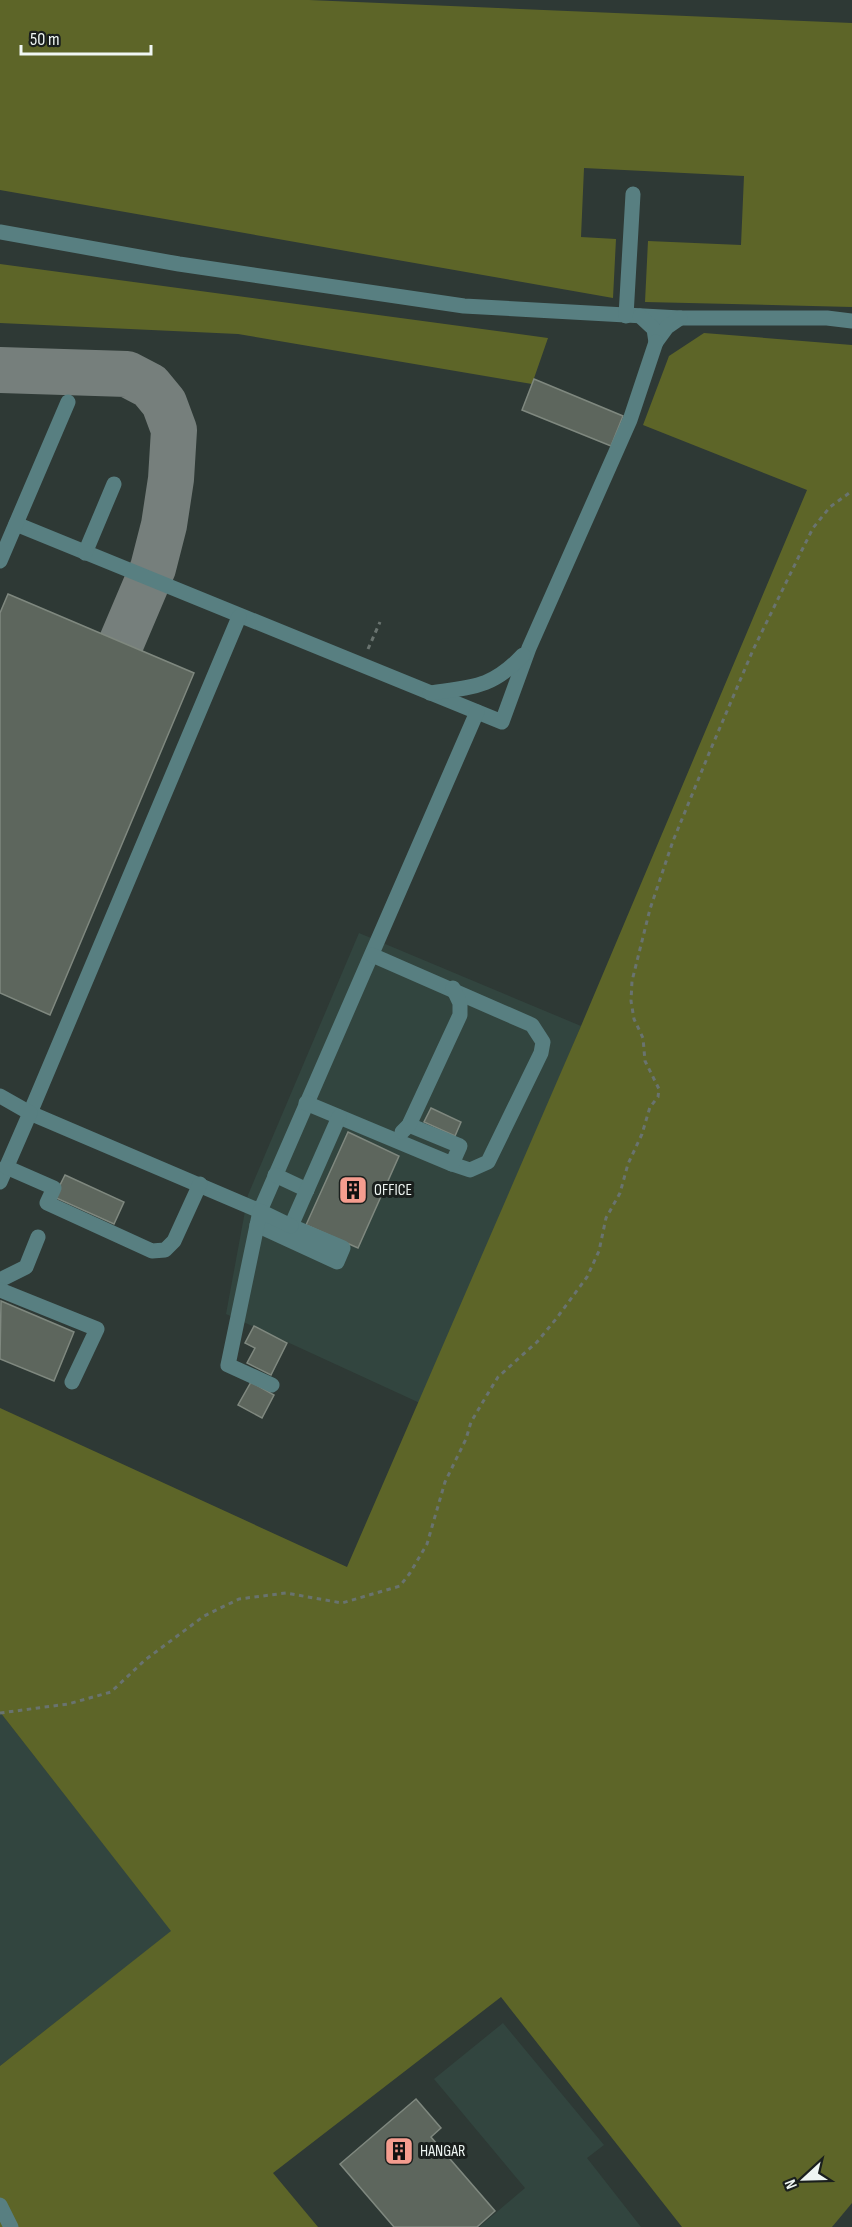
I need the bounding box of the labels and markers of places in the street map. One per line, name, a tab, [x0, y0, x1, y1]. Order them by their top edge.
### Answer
building icon: OFFICE	[337, 1174, 369, 1206]
place label: OFFICE	[374, 1181, 412, 1200]
building icon: HANGAR	[383, 2135, 415, 2167]
place label: HANGAR	[420, 2142, 465, 2161]

